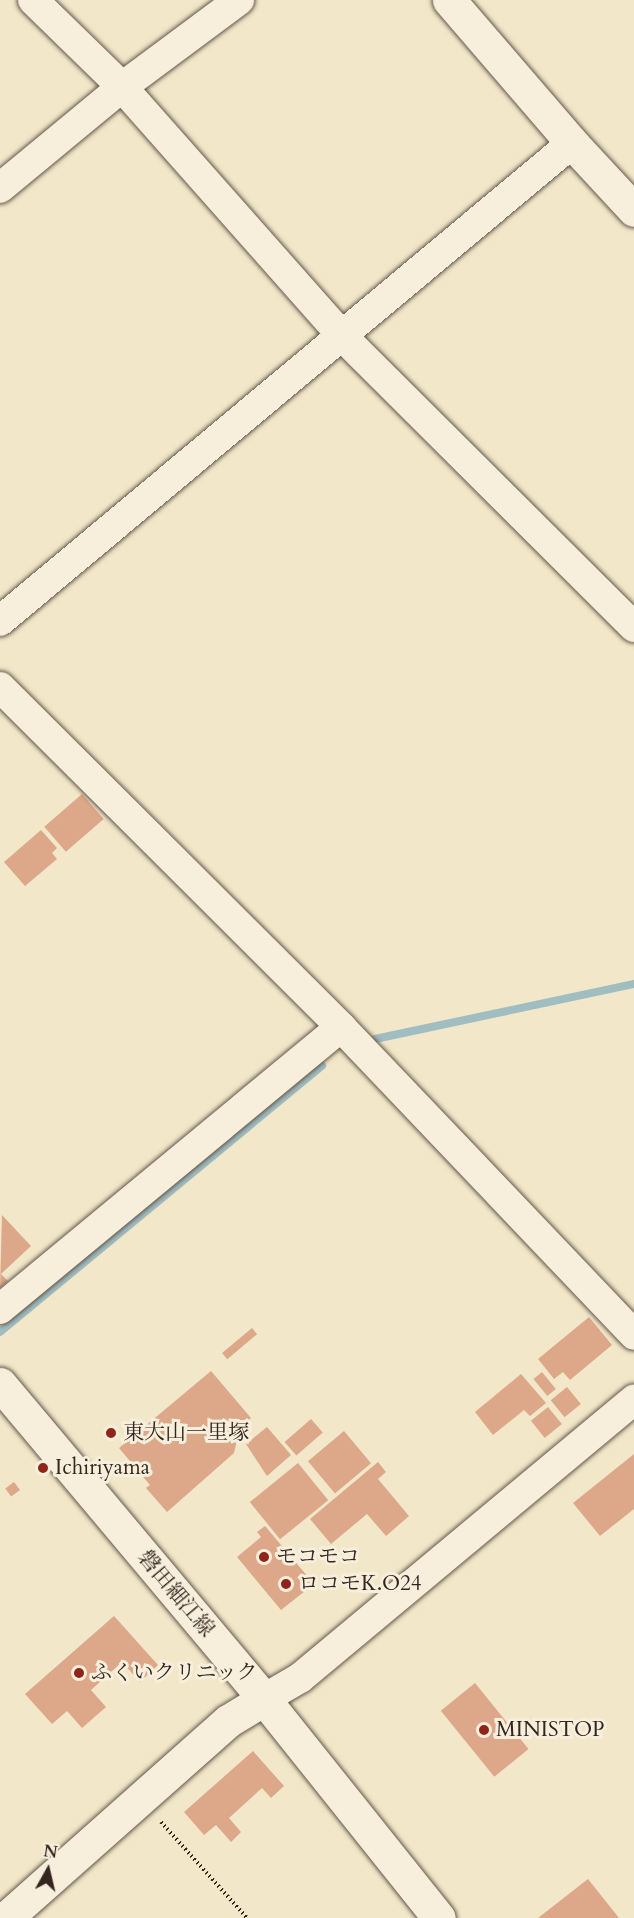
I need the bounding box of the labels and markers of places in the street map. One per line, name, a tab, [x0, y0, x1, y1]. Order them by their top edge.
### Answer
place label: 東大山一里塚	[123, 1420, 249, 1446]
marker: 東大山一里塚	[104, 1426, 118, 1440]
place label: Ichiriyama	[55, 1455, 150, 1481]
marker: Ichiriyama	[36, 1461, 50, 1475]
place label: モコモコ	[276, 1544, 360, 1570]
marker: モコモコ	[257, 1550, 271, 1564]
place label: ロコモK.O24	[298, 1571, 422, 1597]
marker: ロコモK.O24	[279, 1577, 293, 1591]
place label: ふくいクリニック	[91, 1660, 259, 1686]
marker: ふくいクリニック	[72, 1666, 86, 1680]
place label: MINISTOP	[496, 1717, 605, 1743]
marker: MINISTOP	[477, 1723, 491, 1737]

